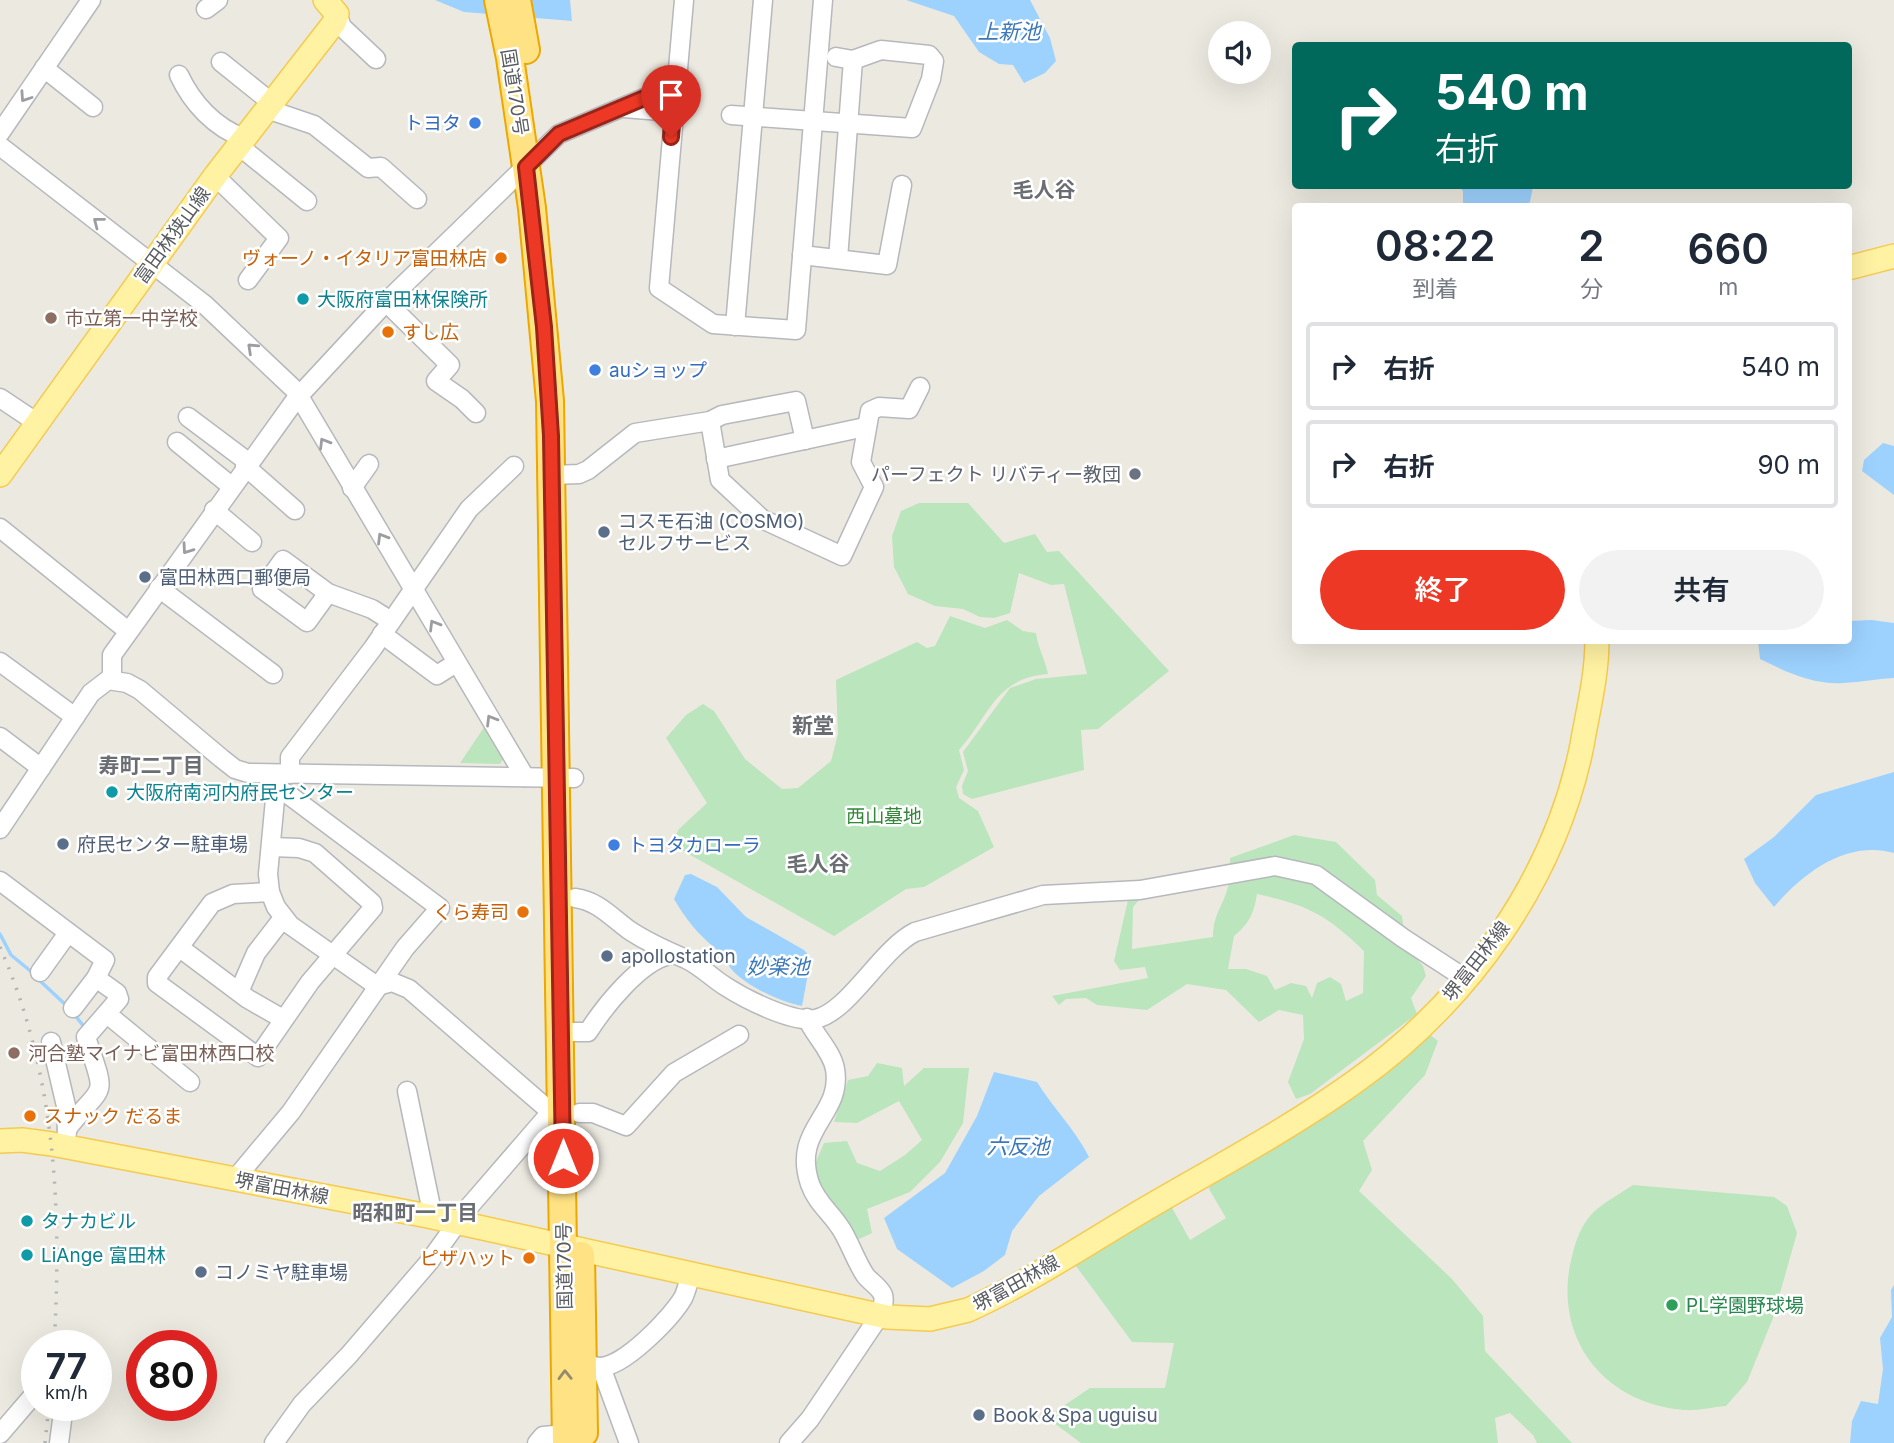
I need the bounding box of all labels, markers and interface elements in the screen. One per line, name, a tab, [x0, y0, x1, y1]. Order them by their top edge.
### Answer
water label: 上新池	[978, 19, 1042, 44]
map controls	[1208, 21, 1271, 84]
button: sound	[1208, 21, 1271, 84]
street label: 国道170号	[496, 47, 533, 137]
text: 540 m	[1435, 63, 1589, 122]
pin	[641, 65, 701, 137]
icon: right	[1320, 70, 1411, 161]
icon: arrive	[652, 76, 690, 114]
one-way arrow	[20, 89, 33, 102]
place label: トヨタ	[404, 112, 461, 135]
marker: トヨタ	[467, 115, 483, 131]
text: 右折	[1435, 129, 1499, 168]
district label: 毛人谷	[1013, 177, 1076, 202]
street label: 富田林狭山線	[130, 182, 215, 288]
one-way arrow	[93, 217, 106, 230]
text: 08:22	[1375, 220, 1495, 271]
text: 2	[1578, 220, 1605, 271]
text: 660	[1688, 223, 1769, 274]
place label: ヴォーノ・イタリア富田林店	[242, 247, 487, 270]
marker: ヴォーノ・イタリア富田林店	[493, 250, 509, 266]
text: m	[1718, 273, 1738, 301]
text: 到着	[1412, 275, 1458, 303]
text: 分	[1580, 275, 1603, 303]
place label: 大阪府富田林保険所	[317, 288, 488, 311]
marker: 大阪府富田林保険所	[295, 291, 311, 307]
place label: 市立第一中学校	[65, 307, 198, 330]
marker: 市立第一中学校	[43, 310, 59, 326]
place label: すし広	[402, 321, 459, 344]
marker: すし広	[380, 324, 396, 340]
one-way arrow	[247, 343, 260, 356]
icon: right	[1324, 347, 1362, 385]
text: 540 m	[1741, 351, 1820, 382]
text: 右折	[1383, 353, 1435, 384]
place label: auショップ	[609, 359, 707, 382]
marker: auショップ	[587, 362, 603, 378]
one-way arrow	[320, 438, 333, 451]
icon: right	[1324, 445, 1362, 483]
text: 90 m	[1757, 449, 1820, 480]
text: 右折	[1383, 451, 1435, 482]
place label: パーフェクト リバティー教団	[871, 463, 1121, 486]
marker: パーフェクト リバティー教団	[1127, 466, 1143, 482]
place label: コスモ石油 (COSMO) セルフサービス	[618, 510, 805, 555]
marker: コスモ石油 (COSMO) セルフサービス	[596, 524, 612, 540]
one-way arrow	[377, 533, 390, 546]
one-way arrow	[183, 541, 195, 554]
button: 終了	[1320, 550, 1565, 630]
button: 共有	[1579, 550, 1824, 630]
place label: 富田林西口郵便局	[159, 566, 311, 589]
marker: 富田林西口郵便局	[137, 569, 153, 585]
one-way arrow	[429, 620, 442, 633]
district label: 新堂	[792, 713, 834, 738]
one-way arrow	[486, 714, 499, 727]
district label: 寿町二丁目	[99, 753, 204, 778]
place label: 大阪府南河内府民センター	[126, 781, 354, 804]
marker: 大阪府南河内府民センター	[104, 784, 120, 800]
park label: 西山墓地	[846, 805, 922, 828]
place label: 府民センター駐車場	[77, 833, 248, 856]
place label: トヨタカローラ	[628, 834, 761, 857]
marker: 府民センター駐車場	[55, 836, 71, 852]
marker: トヨタカローラ	[606, 837, 622, 853]
district label: 毛人谷	[787, 851, 850, 876]
place label: くら寿司	[433, 901, 509, 924]
marker: くら寿司	[515, 904, 531, 920]
street label: 堺富田林線	[1438, 917, 1515, 1006]
place label: apollostation	[621, 945, 736, 968]
marker: apollostation	[599, 948, 615, 964]
water label: 妙楽池	[747, 954, 811, 979]
place label: 河合塾マイナビ富田林西口校	[28, 1042, 275, 1065]
marker: 河合塾マイナビ富田林西口校	[6, 1045, 22, 1061]
place label: スナック だるま	[44, 1105, 182, 1128]
marker: スナック だるま	[22, 1108, 38, 1124]
position arrow	[526, 1121, 600, 1195]
water label: 六反池	[987, 1134, 1051, 1159]
street label: 堺富田林線	[233, 1168, 331, 1209]
district label: 昭和町一丁目	[352, 1200, 478, 1225]
place label: タナカビル	[41, 1210, 136, 1233]
marker: タナカビル	[19, 1213, 35, 1229]
street label: 国道170号	[552, 1222, 577, 1310]
place label: LiAnge 富田林	[41, 1244, 166, 1267]
marker: LiAnge 富田林	[19, 1247, 35, 1263]
place label: ピザハット	[420, 1247, 515, 1270]
marker: ピザハット	[521, 1250, 537, 1266]
street label: 堺富田林線	[969, 1250, 1063, 1317]
place label: コノミヤ駐車場	[215, 1261, 348, 1284]
marker: コノミヤ駐車場	[193, 1264, 209, 1280]
place label: PL学園野球場	[1686, 1294, 1804, 1317]
marker: PL学園野球場	[1664, 1297, 1680, 1313]
speed limit sign: 80	[126, 1330, 217, 1421]
text: 77	[46, 1345, 87, 1387]
one-way arrow	[557, 1369, 573, 1380]
text: km/h	[45, 1382, 88, 1403]
place label: Book＆Spa uguisu	[993, 1404, 1158, 1427]
marker: Book＆Spa uguisu	[971, 1407, 987, 1423]

